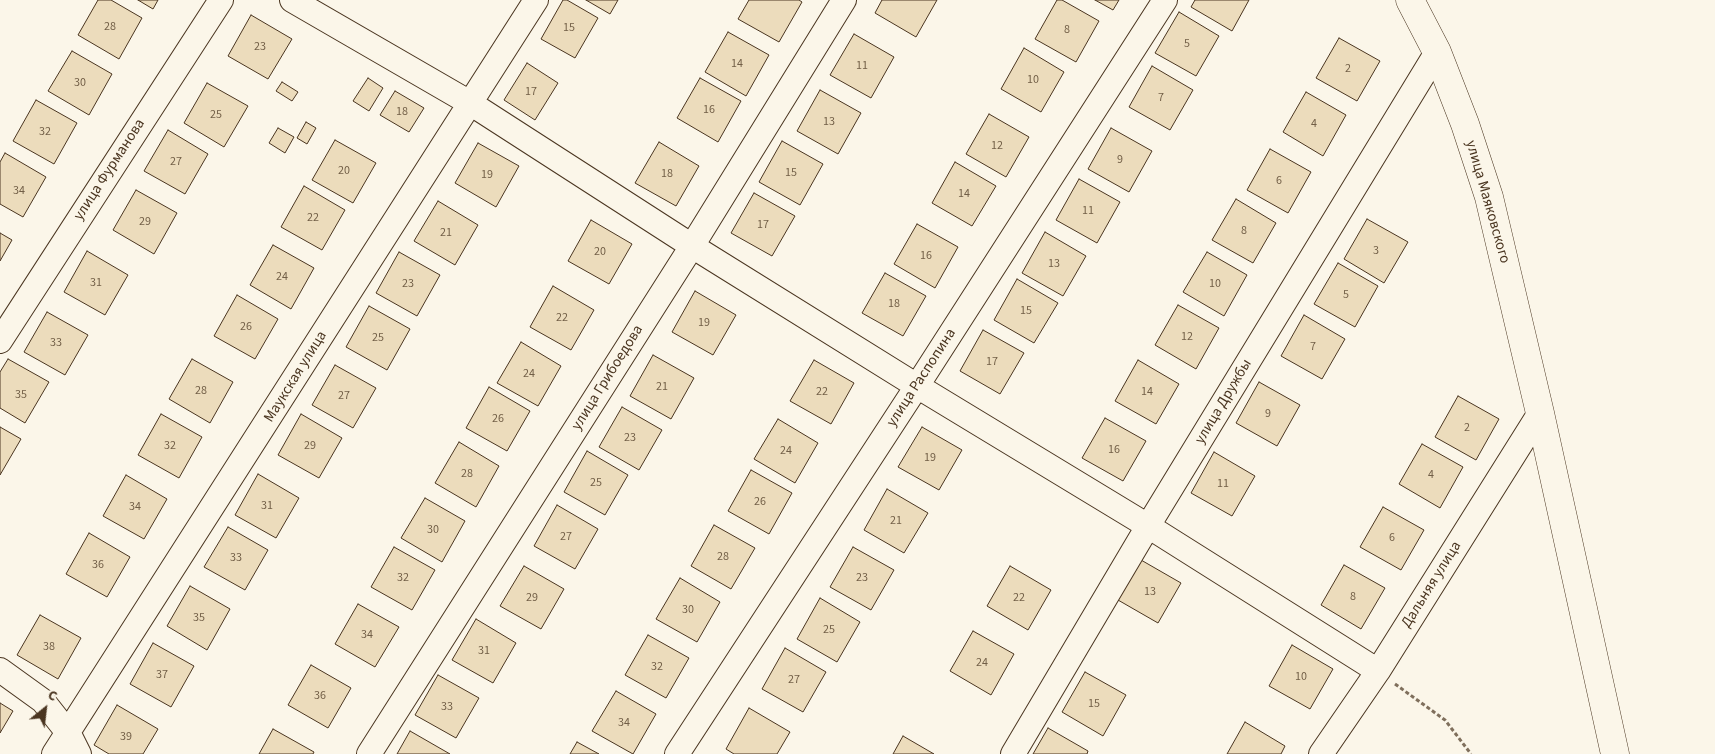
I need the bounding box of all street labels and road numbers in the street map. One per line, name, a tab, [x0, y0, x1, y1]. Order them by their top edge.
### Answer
street label: улица Фурманова	[70, 116, 150, 224]
street label: улица Маяковского	[1461, 138, 1513, 266]
street label: улица Грибоедова	[568, 322, 648, 434]
street label: улица Распопина	[883, 325, 961, 431]
street label: Маукская улица	[261, 328, 331, 426]
street label: улица Дружбы	[1192, 356, 1256, 448]
street label: Дальняя улица	[1398, 538, 1466, 632]

